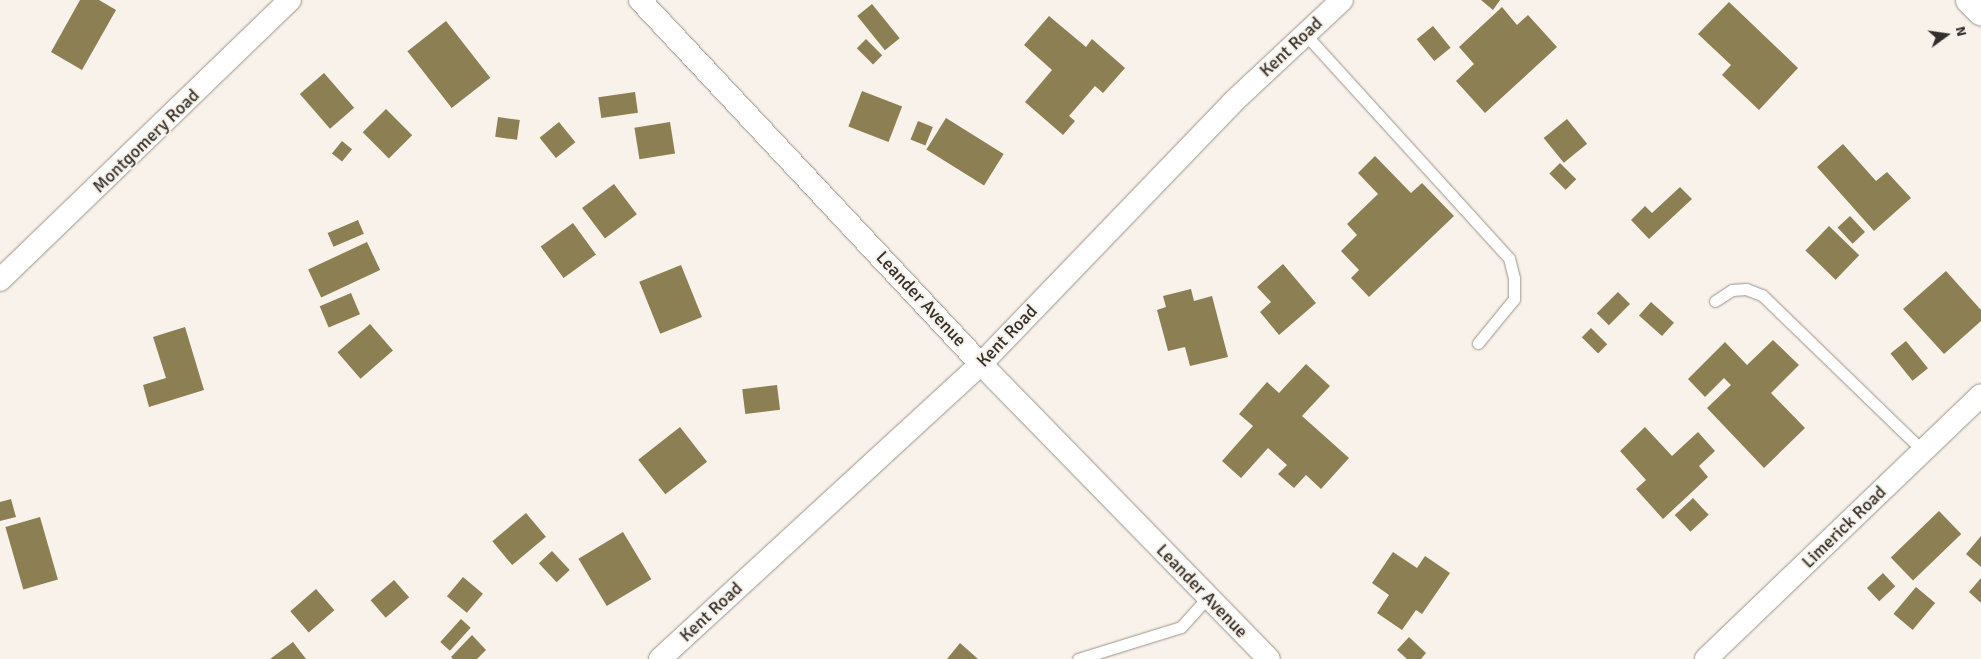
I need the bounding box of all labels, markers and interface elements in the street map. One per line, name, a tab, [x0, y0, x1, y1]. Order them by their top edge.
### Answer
north arrow	[1921, 10, 1971, 60]
street label: Kent Road	[1255, 12, 1327, 82]
text: N	[1952, 24, 1970, 38]
street label: Montgomery Road	[88, 85, 204, 197]
street label: Leander Avenue	[871, 247, 971, 351]
street label: Kent Road	[972, 300, 1042, 372]
street label: Limerick Road	[1797, 481, 1891, 573]
street label: Leander Avenue	[1152, 540, 1252, 642]
street label: Kent Road	[675, 577, 747, 647]

